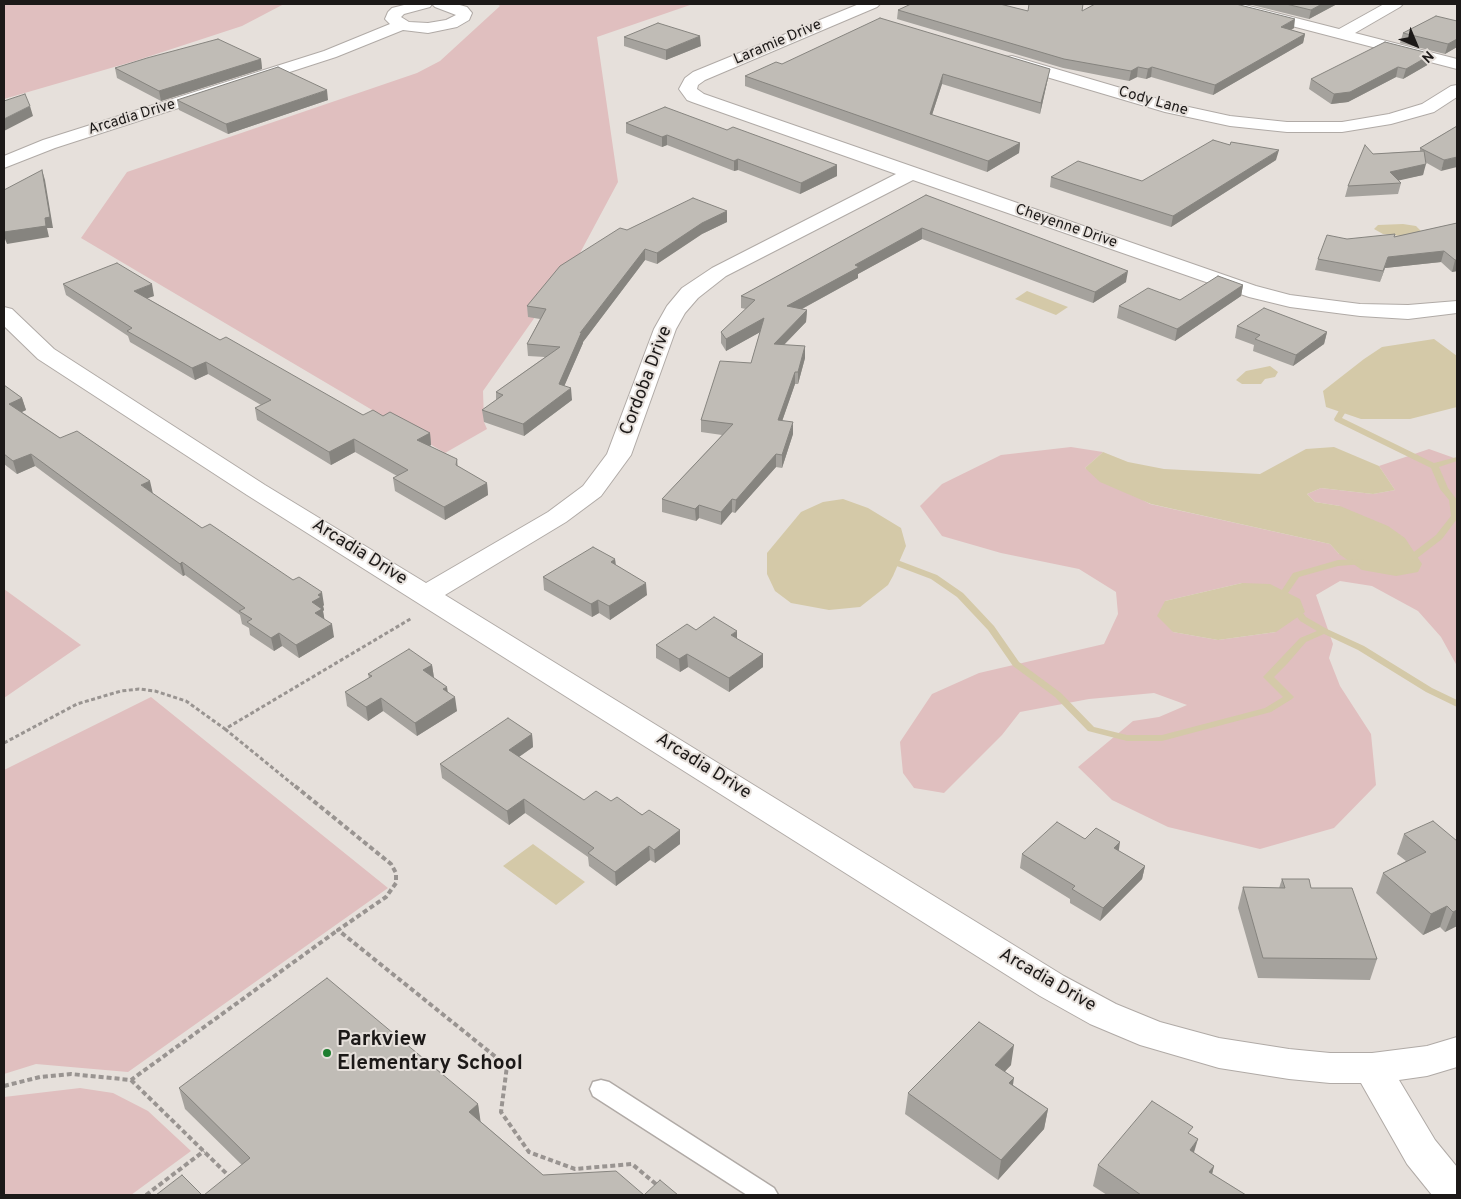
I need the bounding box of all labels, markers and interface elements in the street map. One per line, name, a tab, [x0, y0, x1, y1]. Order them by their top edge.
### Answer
street label: Laramie Drive	[731, 16, 825, 70]
north arrow	[1391, 20, 1441, 70]
text: N	[1417, 46, 1437, 66]
street label: Cody Lane	[1116, 83, 1190, 121]
street label: Arcadia Drive	[86, 96, 178, 140]
street label: Cheyenne Drive	[1013, 201, 1119, 253]
street label: Cordoba Drive	[616, 323, 678, 439]
street label: Arcadia Drive	[307, 515, 411, 591]
street label: Arcadia Drive	[651, 729, 755, 805]
street label: Arcadia Drive	[995, 945, 1099, 1017]
place label: Parkview Elementary School	[337, 1028, 523, 1078]
marker: Parkview Elementary School	[321, 1047, 333, 1059]

